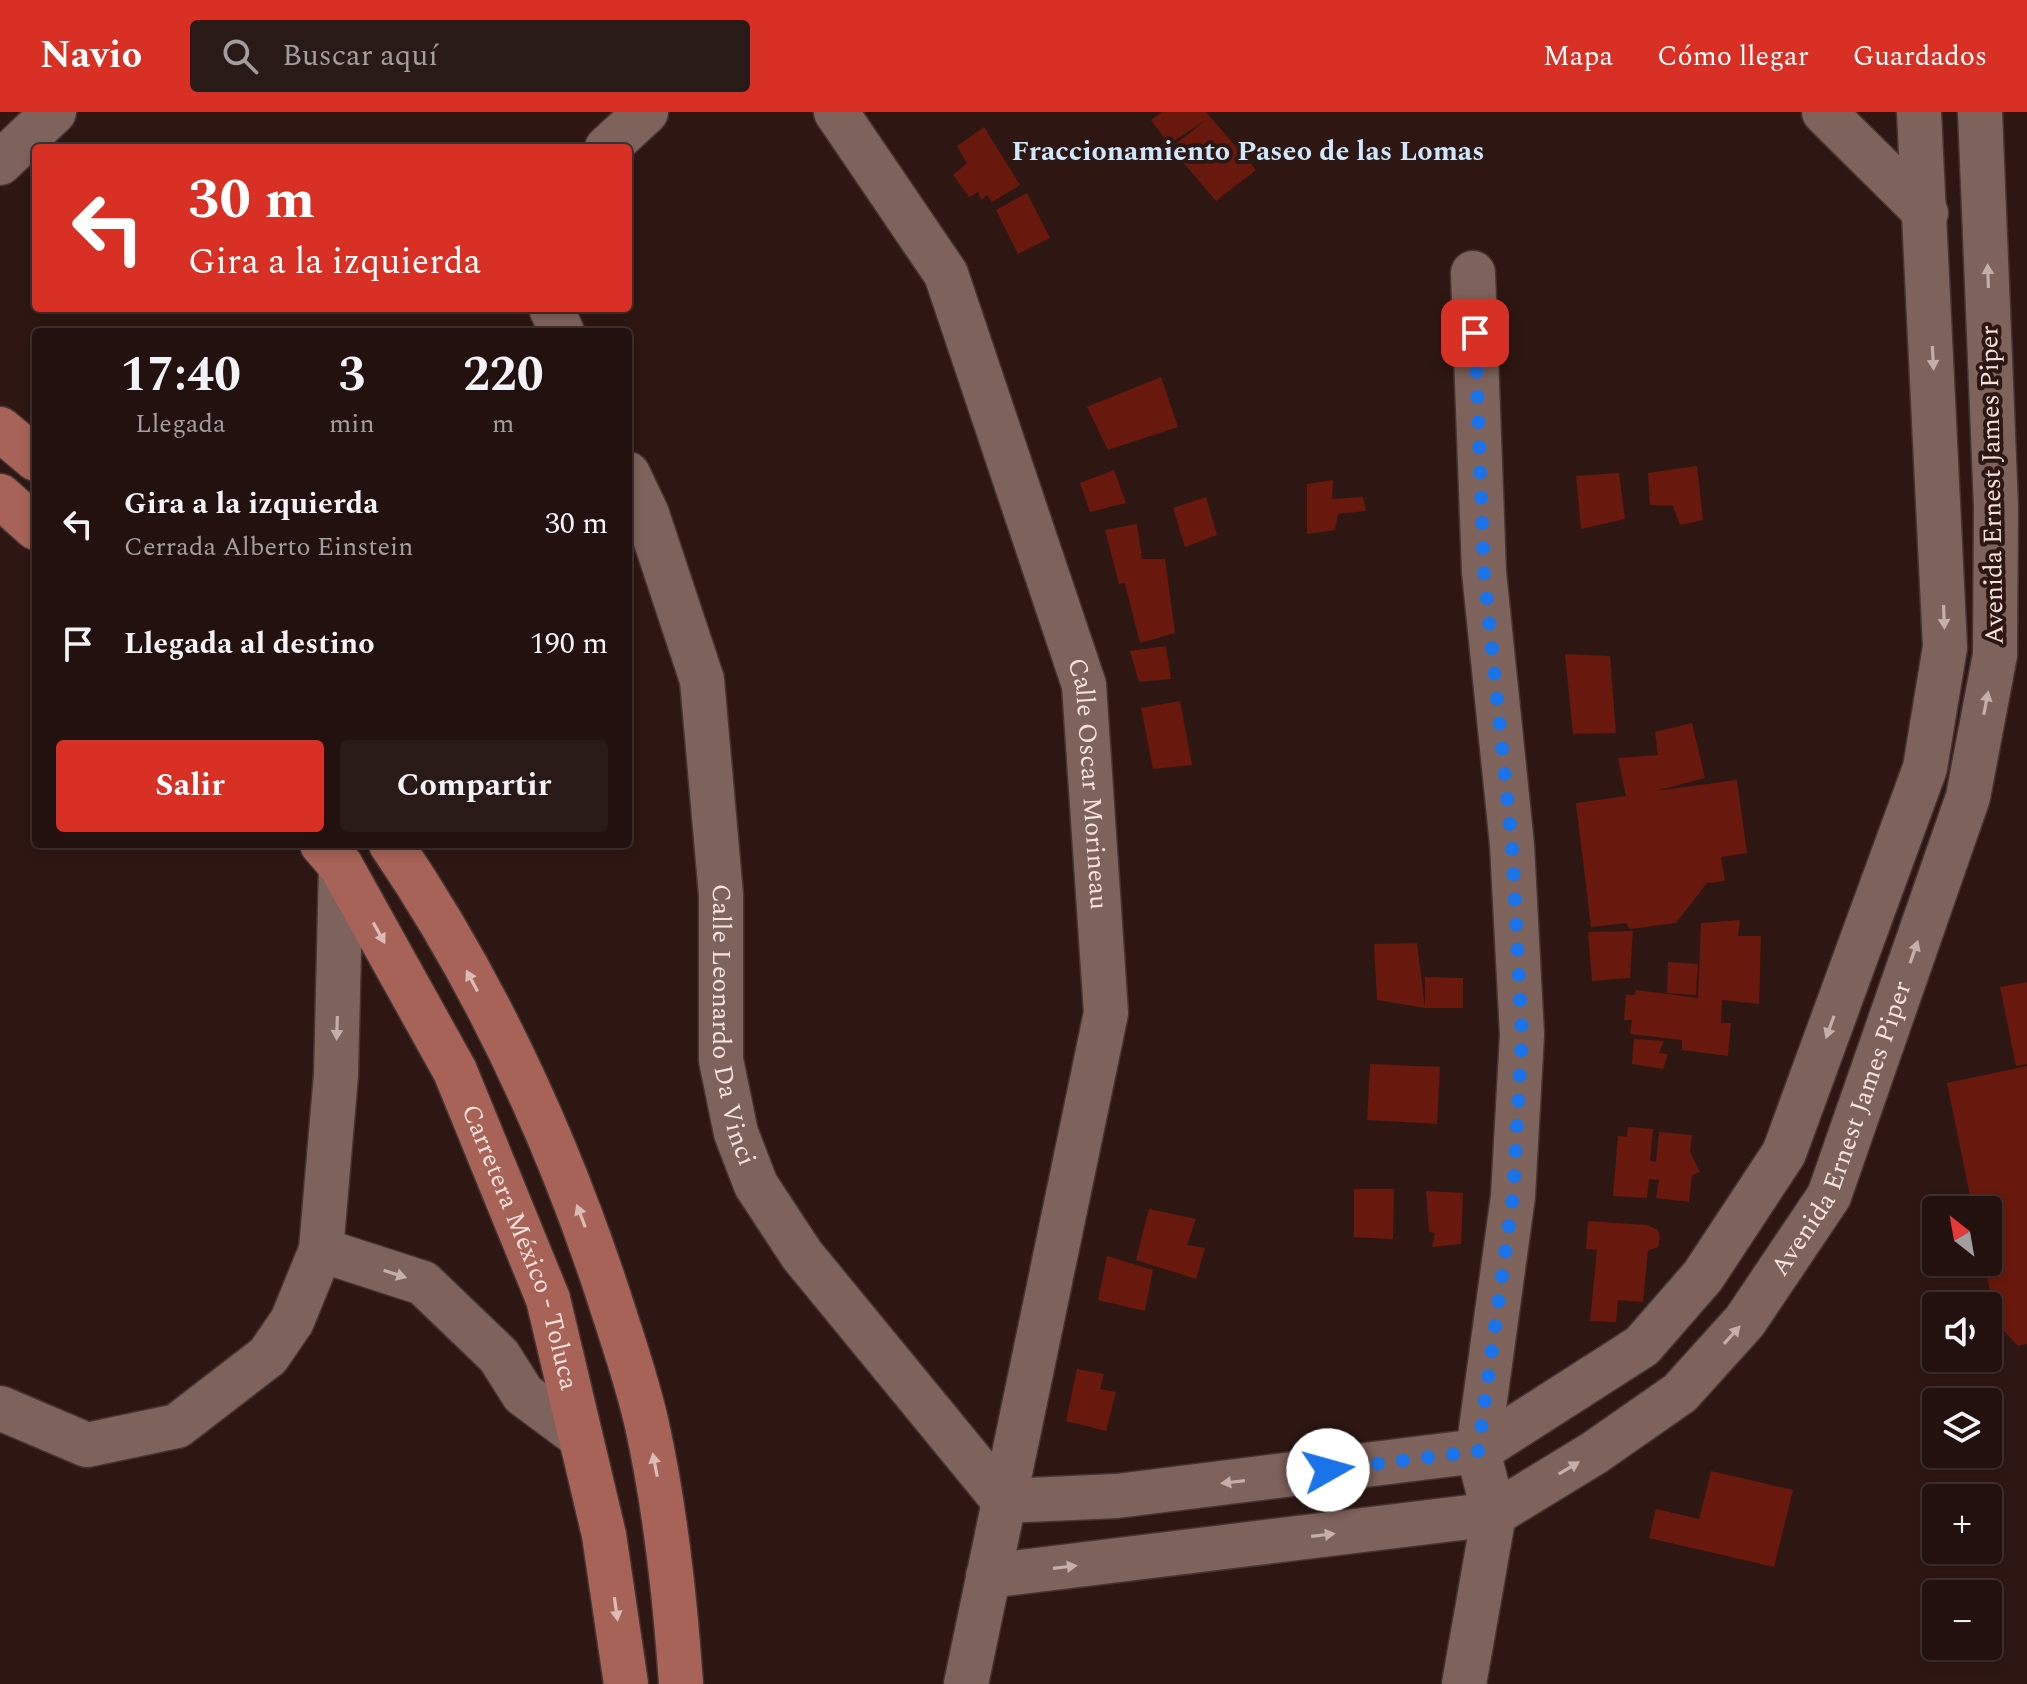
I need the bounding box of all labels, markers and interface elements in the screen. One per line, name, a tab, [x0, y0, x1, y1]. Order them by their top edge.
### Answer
search box	[190, 20, 750, 92]
text: Navio	[40, 27, 142, 85]
text: Buscar aquí	[282, 33, 438, 79]
icon: search	[218, 34, 262, 78]
text: Mapa	[1543, 35, 1613, 78]
text: Cómo llegar	[1657, 35, 1809, 78]
text: Guardados	[1853, 35, 1987, 78]
district label: Fraccionamiento Paseo de las Lomas	[1012, 130, 1484, 173]
text: 30 m	[188, 158, 315, 243]
icon: left	[56, 176, 160, 280]
text: Gira a la izquierda	[188, 235, 481, 290]
one-way arrow	[1981, 263, 1994, 288]
pin	[1441, 299, 1509, 367]
icon: arrive	[1453, 311, 1497, 355]
street label: Avenida Ernest James Piper	[1969, 325, 2015, 645]
text: 17:40	[120, 339, 241, 412]
text: 3	[338, 339, 365, 412]
text: 220	[463, 339, 544, 412]
one-way arrow	[1926, 346, 1939, 371]
text: Llegada	[135, 404, 226, 444]
text: min	[329, 404, 375, 444]
text: m	[492, 404, 514, 444]
text: Gira a la izquierda	[124, 481, 379, 527]
text: 30 m	[545, 501, 608, 547]
icon: left	[56, 502, 100, 546]
text: Cerrada Alberto Einstein	[124, 527, 413, 567]
one-way arrow	[1937, 605, 1950, 630]
text: Llegada al destino	[124, 621, 375, 667]
text: 190 m	[530, 621, 608, 667]
icon: arrive	[56, 622, 100, 666]
street label: Calle Oscar Morineau	[1056, 652, 1119, 911]
one-way arrow	[1980, 690, 1993, 715]
button: Salir	[56, 740, 324, 832]
button: Compartir	[340, 740, 608, 832]
street label: Calle Leonardo Da Vinci	[700, 882, 767, 1172]
one-way arrow	[372, 922, 385, 945]
one-way arrow	[1908, 940, 1921, 964]
one-way arrow	[465, 969, 479, 992]
street label: Avenida Ernest James Piper	[1760, 976, 1922, 1284]
one-way arrow	[1823, 1015, 1836, 1039]
one-way arrow	[331, 1016, 343, 1041]
street label: Carretera México - Toluca	[451, 1098, 589, 1394]
north arrow	[1922, 1196, 2002, 1276]
map controls	[1922, 1196, 2002, 1660]
one-way arrow	[574, 1204, 587, 1228]
one-way arrow	[383, 1268, 407, 1281]
button: sound	[1922, 1292, 2002, 1372]
one-way arrow	[1723, 1326, 1741, 1345]
button: layers	[1922, 1388, 2002, 1468]
position arrow	[1286, 1428, 1370, 1512]
one-way arrow	[648, 1452, 660, 1477]
one-way arrow	[1558, 1461, 1580, 1475]
one-way arrow	[1220, 1476, 1245, 1489]
button: +	[1922, 1484, 2002, 1564]
one-way arrow	[1311, 1528, 1336, 1541]
one-way arrow	[1053, 1560, 1078, 1573]
button: −	[1922, 1580, 2002, 1660]
one-way arrow	[610, 1597, 623, 1622]

